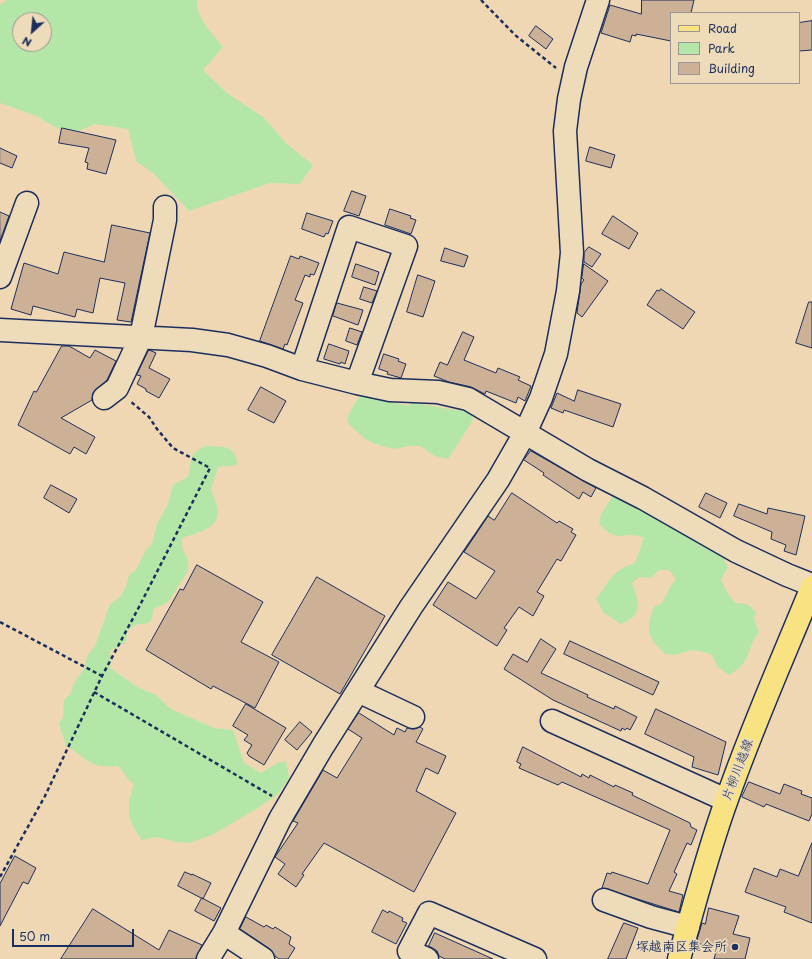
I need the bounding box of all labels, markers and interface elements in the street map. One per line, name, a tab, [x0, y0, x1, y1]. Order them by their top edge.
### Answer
north arrow	[12, 12, 52, 52]
legend	[670, 12, 800, 84]
text: Road	[708, 19, 737, 37]
text: N	[19, 33, 35, 52]
text: Park	[708, 39, 735, 57]
text: Building	[708, 59, 755, 77]
street label: 片柳川越線	[719, 737, 757, 803]
scale bar	[14, 921, 136, 947]
text: 50 m	[19, 927, 50, 945]
place label: 塚越南区集会所	[636, 939, 727, 955]
marker: 塚越南区集会所	[730, 942, 740, 952]

